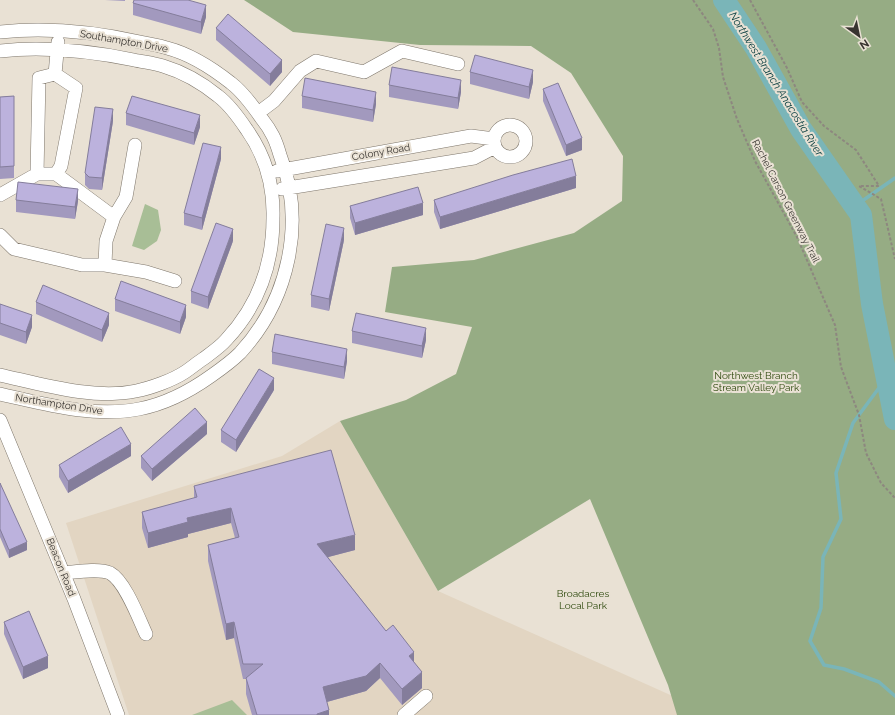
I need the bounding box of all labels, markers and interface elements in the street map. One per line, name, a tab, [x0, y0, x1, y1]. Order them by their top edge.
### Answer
water label: Northwest Branch Anacostia River	[726, 10, 827, 159]
north arrow	[839, 16, 879, 56]
street label: Southampton Drive	[79, 28, 169, 54]
text: N	[857, 36, 871, 52]
street label: Rachel Carson Greenway Trail	[750, 138, 822, 265]
street label: Colony Road	[351, 141, 411, 163]
park label: Northwest Branch Stream Valley Park	[713, 370, 800, 393]
street label: Northampton Drive	[14, 392, 104, 416]
street label: Beacon Road	[44, 536, 78, 598]
park label: Broadacres Local Park	[557, 588, 609, 611]

